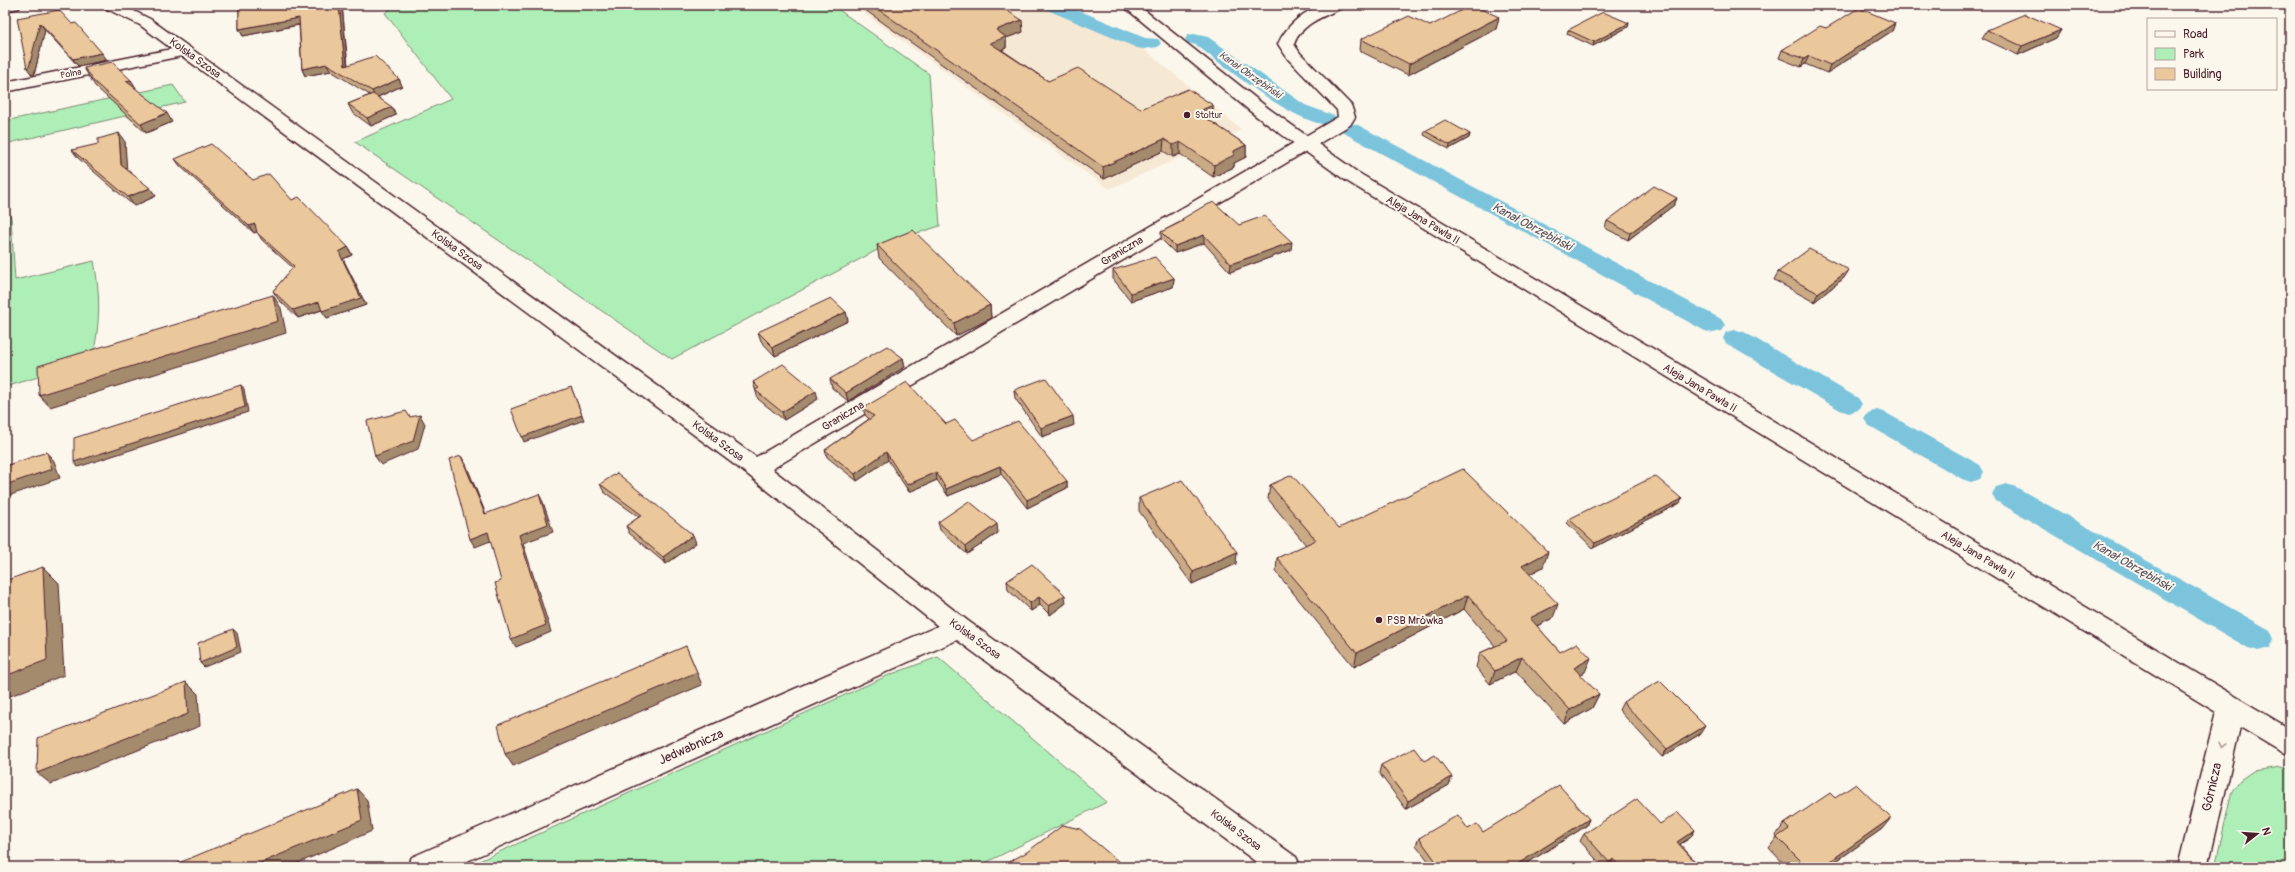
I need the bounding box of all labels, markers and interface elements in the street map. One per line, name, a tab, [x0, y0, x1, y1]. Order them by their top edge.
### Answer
legend	[2147, 18, 2277, 90]
text: Road	[2183, 27, 2208, 42]
street label: Kolska Szosa	[167, 35, 223, 81]
text: Park	[2183, 47, 2204, 62]
water label: Kanał Obrzębiński	[1216, 49, 1285, 102]
street label: Polna	[60, 67, 82, 81]
text: Building	[2183, 67, 2222, 82]
marker: Stoltur	[1182, 110, 1192, 120]
place label: Stoltur	[1195, 110, 1223, 121]
street label: Aleja Jana Pawła II	[1384, 193, 1462, 247]
water label: Kanał Obrzębiński	[1489, 200, 1576, 255]
street label: Kolska Szosa	[429, 227, 485, 273]
street label: Graniczna	[1099, 233, 1145, 269]
street label: Aleja Jana Pawła II	[1661, 361, 1739, 415]
street label: Graniczna	[820, 398, 866, 434]
street label: Kolska Szosa	[690, 418, 746, 464]
street label: Aleja Jana Pawła II	[1939, 528, 2017, 582]
water label: Kanał Obrzębiński	[2090, 537, 2176, 596]
place label: PSB Mrówka	[1387, 614, 1443, 627]
marker: PSB Mrówka	[1374, 615, 1384, 625]
street label: Kolska Szosa	[947, 616, 1003, 662]
street label: Jedwabnicza	[656, 726, 726, 768]
one-way arrow	[2218, 741, 2227, 748]
street label: Górnicza	[2199, 761, 2225, 813]
street label: Kolska Szosa	[1208, 807, 1264, 853]
north arrow	[2237, 814, 2277, 854]
text: N	[2259, 826, 2274, 837]

